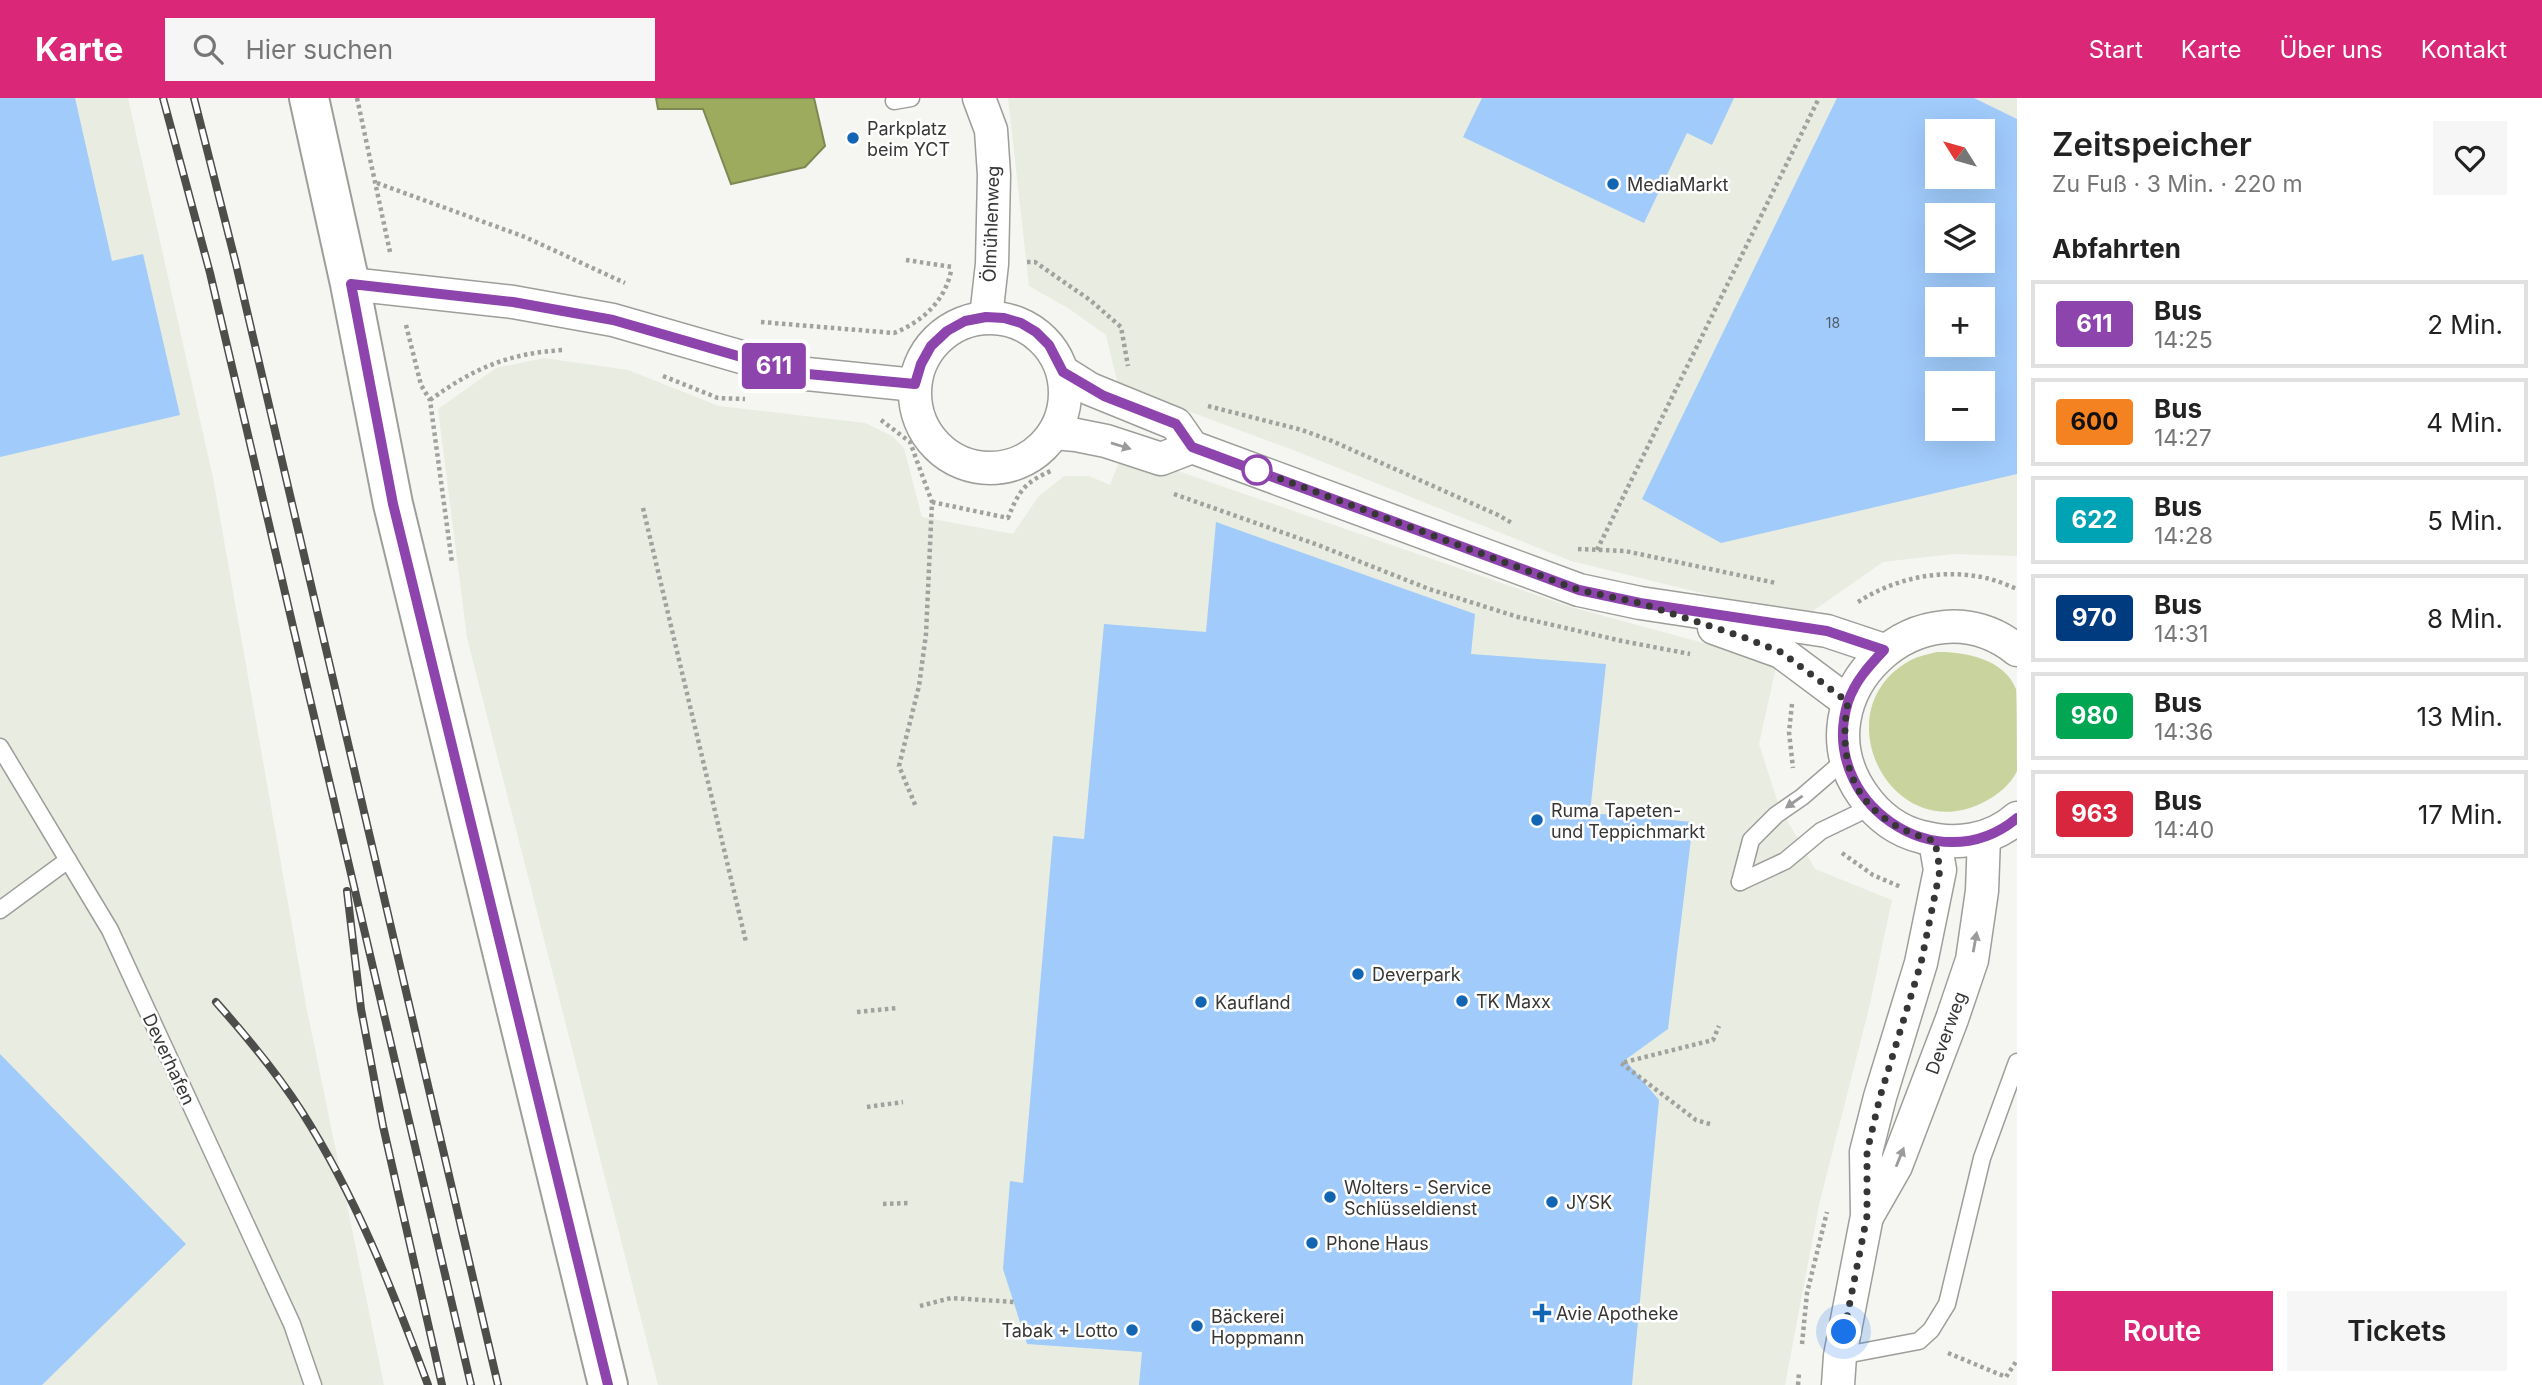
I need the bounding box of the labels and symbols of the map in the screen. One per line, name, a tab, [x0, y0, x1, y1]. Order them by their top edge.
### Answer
place label: Parkplatz beim YCT	[867, 118, 950, 160]
north arrow	[1925, 119, 1995, 189]
marker: Parkplatz beim YCT	[845, 130, 861, 146]
street label: Ölmühlenweg	[977, 165, 1004, 283]
place label: MediaMarkt	[1627, 174, 1729, 195]
marker: MediaMarkt	[1605, 176, 1621, 192]
house number: 18	[1826, 314, 1840, 331]
line badge: 611	[734, 343, 814, 389]
one-way arrow	[1110, 441, 1131, 452]
unlabelled marker	[1242, 455, 1272, 485]
one-way arrow	[1785, 795, 1803, 809]
place label: Ruma Tapeten- und Teppichmarkt	[1551, 800, 1705, 842]
marker: Ruma Tapeten- und Teppichmarkt	[1529, 812, 1545, 828]
one-way arrow	[1970, 931, 1981, 953]
place label: Deverpark	[1372, 964, 1461, 985]
marker: Deverpark	[1350, 966, 1366, 982]
street label: Deverweg	[1921, 989, 1971, 1077]
place label: TK Maxx	[1476, 991, 1551, 1012]
place label: Kaufland	[1215, 992, 1291, 1013]
marker: TK Maxx	[1454, 993, 1470, 1009]
marker: Kaufland	[1193, 994, 1209, 1010]
street label: Deverhafen	[139, 1010, 199, 1108]
one-way arrow	[1894, 1146, 1905, 1167]
place label: Wolters - Service Schlüsseldienst	[1344, 1177, 1491, 1219]
marker: Wolters - Service Schlüsseldienst	[1322, 1189, 1338, 1205]
place label: JYSK	[1566, 1192, 1612, 1213]
marker: JYSK	[1544, 1194, 1560, 1210]
place label: Phone Haus	[1326, 1233, 1429, 1254]
marker: Phone Haus	[1304, 1235, 1320, 1251]
place label: Avie Apotheke	[1556, 1303, 1678, 1324]
marker: Avie Apotheke	[1534, 1305, 1550, 1321]
place label: Bäckerei Hoppmann	[1211, 1306, 1304, 1348]
your location	[1826, 1314, 1861, 1349]
marker: Bäckerei Hoppmann	[1189, 1318, 1205, 1334]
place label: Tabak + Lotto	[1001, 1320, 1118, 1341]
marker: Tabak + Lotto	[1124, 1322, 1140, 1338]

